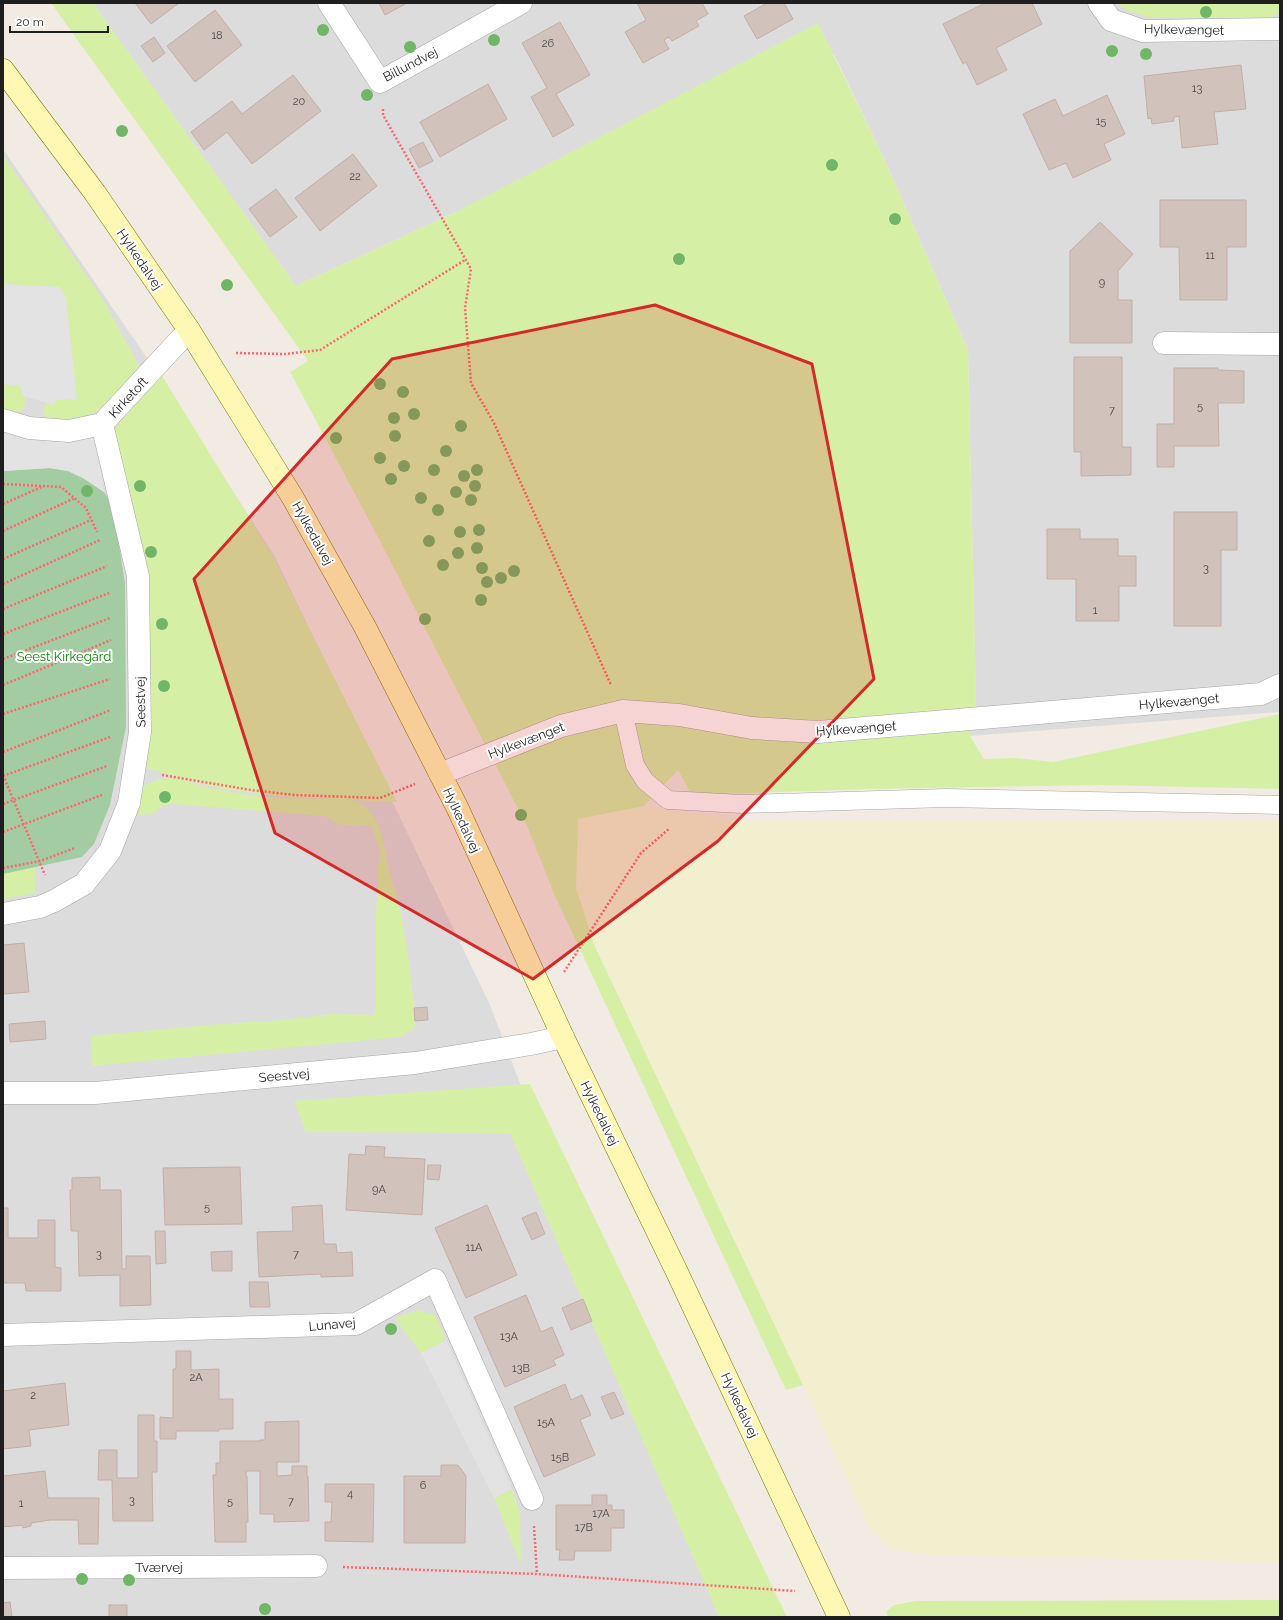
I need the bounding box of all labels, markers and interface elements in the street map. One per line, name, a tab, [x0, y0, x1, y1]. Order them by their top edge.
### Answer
scale bar	[10, 8, 108, 34]
text: 20 m	[16, 15, 44, 29]
street label: Hylkevænget	[1144, 21, 1225, 38]
house number: 18	[211, 29, 223, 42]
house number: 26	[542, 37, 555, 50]
street label: Billundvej	[380, 44, 440, 85]
house number: 13	[1192, 82, 1202, 95]
house number: 20	[293, 95, 305, 108]
house number: 15	[1096, 115, 1106, 128]
house number: 22	[349, 170, 361, 183]
street label: Hylkedalvej	[114, 226, 165, 293]
house number: 11	[1205, 249, 1215, 262]
house number: 9	[1099, 276, 1105, 289]
street label: Kirketoft	[106, 373, 151, 421]
house number: 5	[1197, 400, 1203, 413]
house number: 7	[1109, 404, 1115, 417]
street label: Hylkedalvej	[289, 499, 336, 568]
house number: 3	[1203, 562, 1209, 575]
house number: 1	[1093, 604, 1098, 617]
park label: Seest Kirkegård	[17, 649, 111, 664]
street label: Seestvej	[133, 676, 148, 728]
street label: Hylkevænget	[1138, 690, 1220, 712]
street label: Hylkevænget	[815, 718, 897, 739]
street label: Hylkevænget	[486, 719, 567, 762]
street label: Hylkedalvej	[440, 785, 483, 855]
street label: Seestvej	[258, 1066, 310, 1085]
street label: Hylkedalvej	[577, 1078, 622, 1148]
house number: 9A	[372, 1183, 387, 1196]
house number: 5	[204, 1201, 210, 1214]
house number: 11A	[466, 1241, 483, 1254]
house number: 3	[96, 1248, 102, 1261]
house number: 7	[293, 1248, 299, 1261]
street label: Lunavej	[308, 1315, 356, 1334]
house number: 13A	[500, 1330, 519, 1343]
house number: 13B	[512, 1362, 530, 1375]
street label: Hylkedalvej	[718, 1370, 761, 1440]
house number: 2A	[189, 1371, 203, 1384]
house number: 2	[30, 1389, 36, 1402]
house number: 15A	[537, 1416, 556, 1429]
house number: 15B	[551, 1451, 569, 1464]
house number: 6	[420, 1479, 427, 1492]
house number: 4	[347, 1487, 353, 1500]
house number: 3	[129, 1494, 135, 1507]
house number: 5	[227, 1495, 233, 1508]
house number: 7	[288, 1495, 294, 1508]
house number: 1	[19, 1497, 24, 1510]
house number: 17A	[592, 1507, 610, 1520]
house number: 17B	[575, 1521, 593, 1534]
street label: Tværvej	[135, 1560, 183, 1575]

